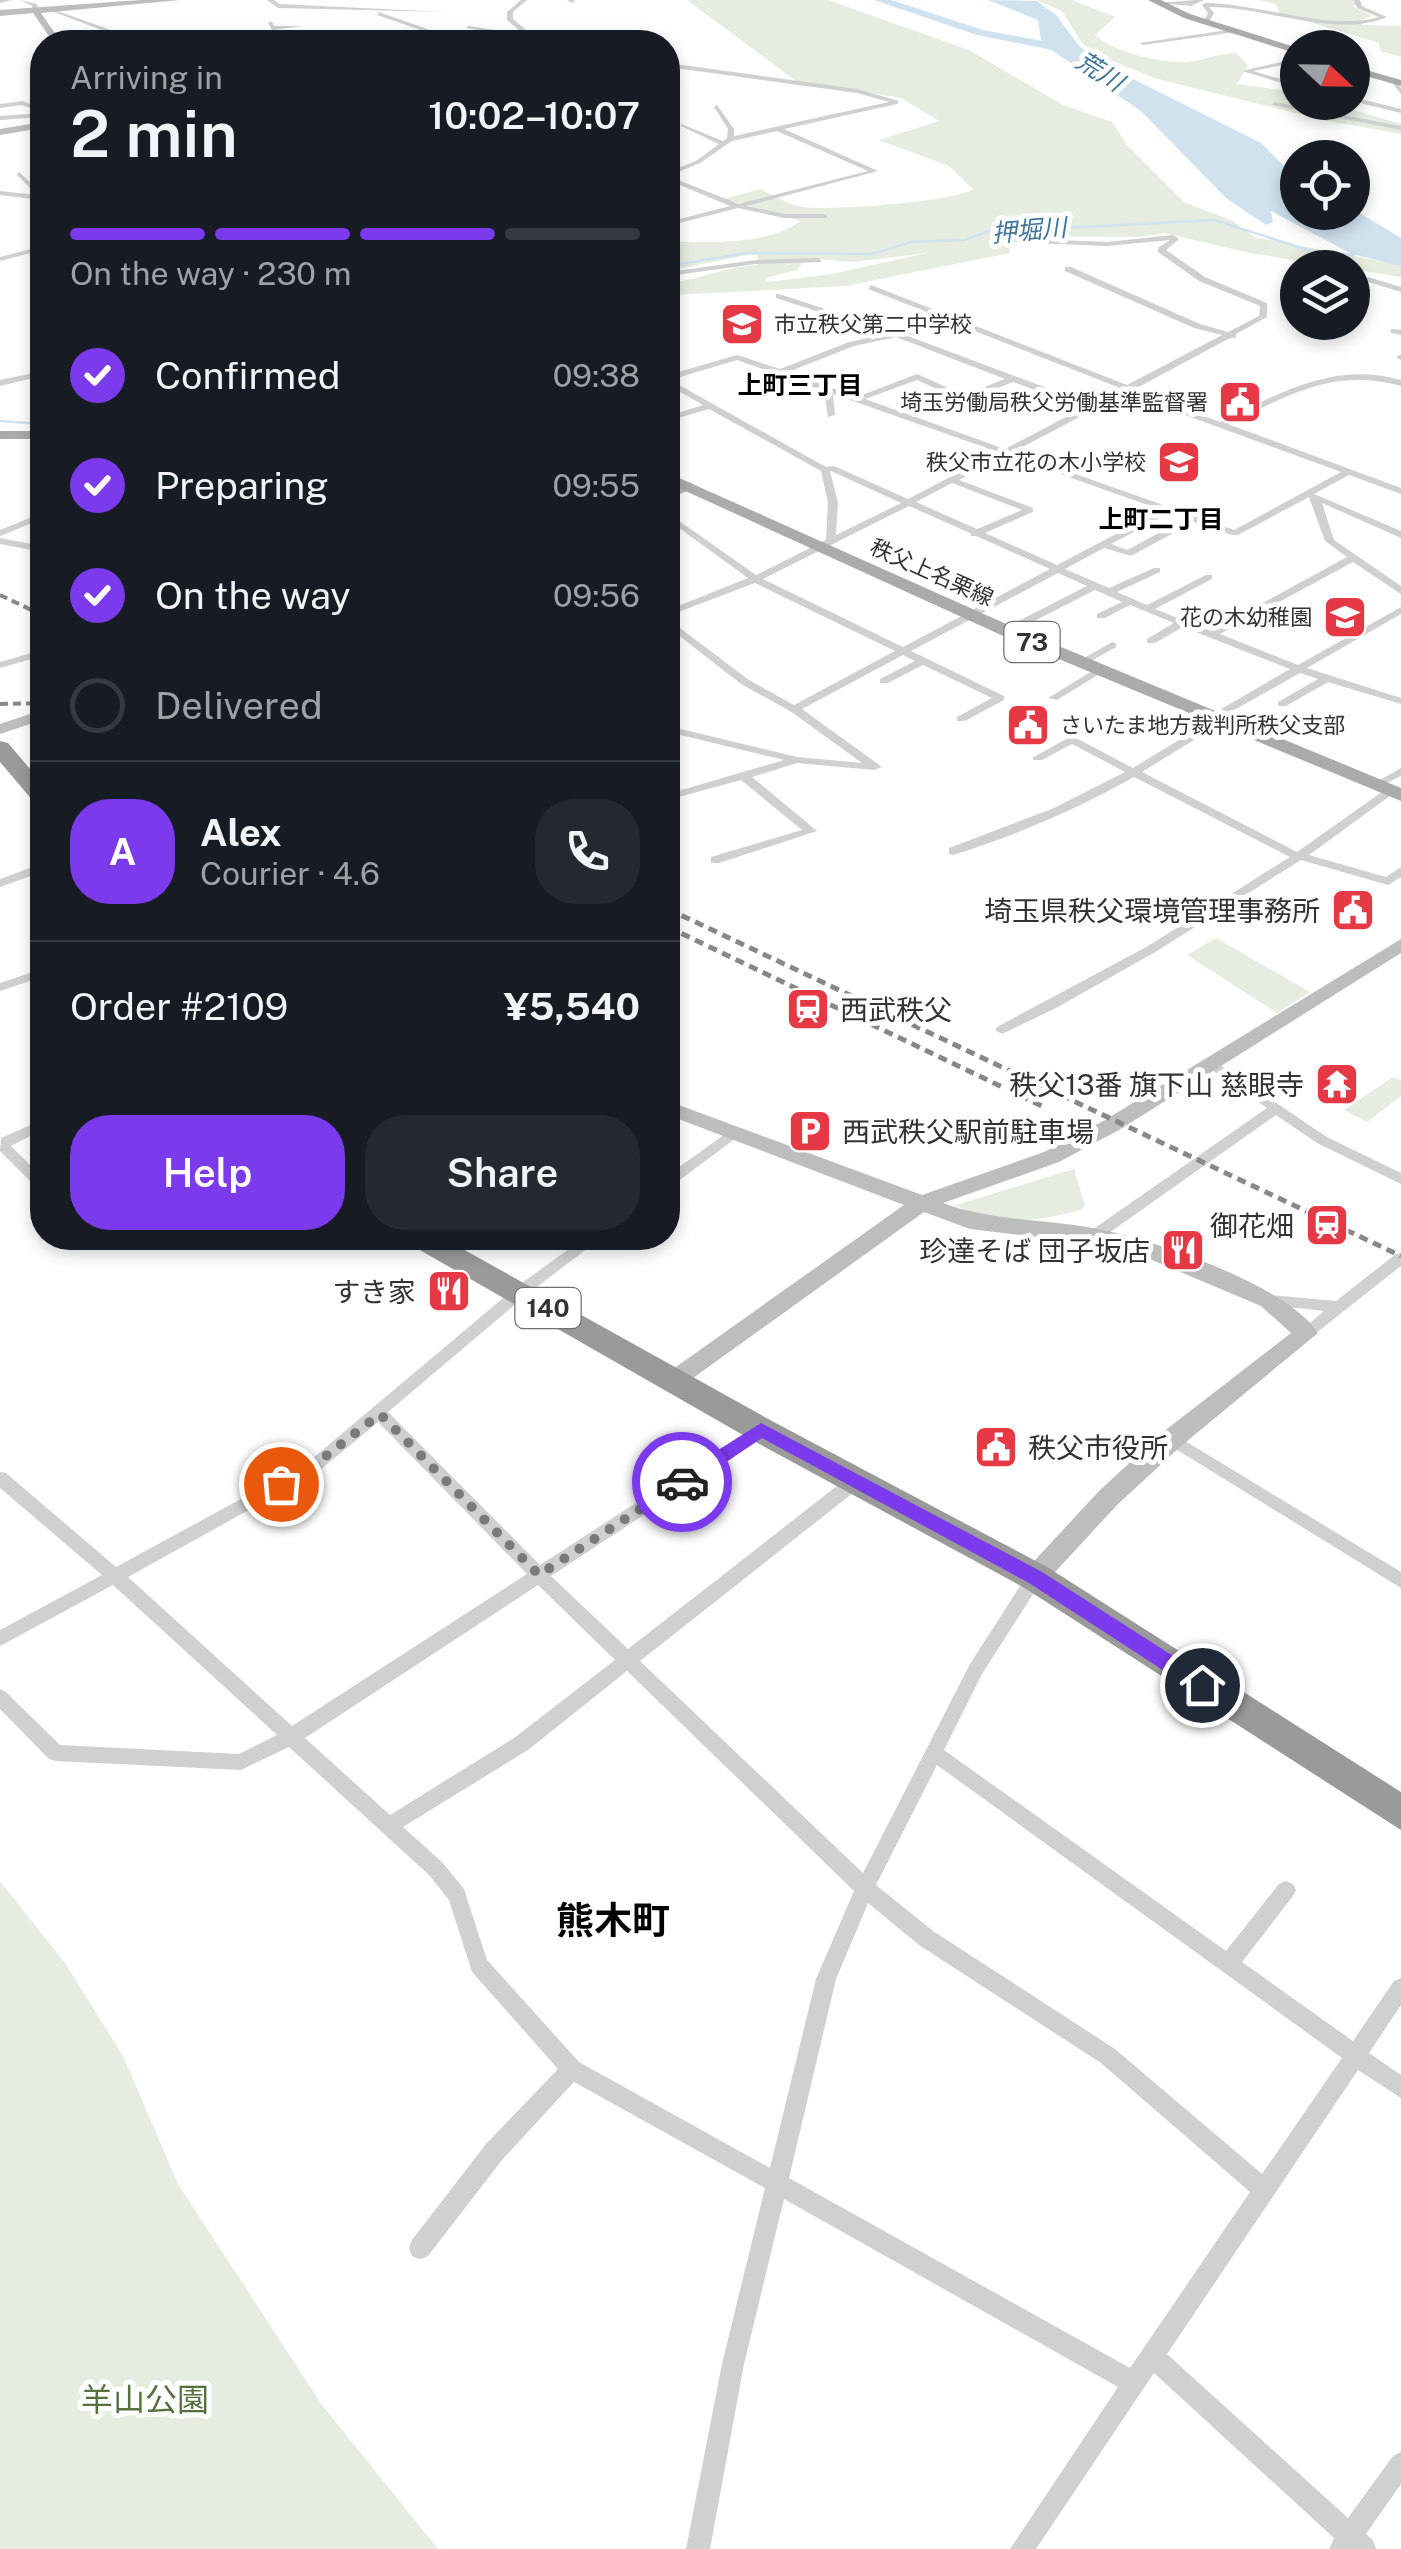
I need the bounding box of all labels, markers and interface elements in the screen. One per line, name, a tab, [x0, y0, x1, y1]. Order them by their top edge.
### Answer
north arrow	[1280, 30, 1370, 120]
map controls	[1280, 30, 1370, 340]
water label: 荒川	[1071, 45, 1132, 99]
text: Arriving in	[70, 59, 223, 96]
text: 10:02–10:07	[428, 93, 640, 138]
text: 2 min	[70, 95, 238, 172]
button: locate	[1280, 140, 1370, 230]
water label: 押堀川	[990, 212, 1071, 248]
button: layers	[1280, 250, 1370, 340]
text: On the way · 230 m	[70, 255, 351, 292]
school or university icon: 市立秩父第二中学校	[719, 301, 765, 347]
place label: 市立秩父第二中学校	[774, 311, 972, 337]
icon: check	[70, 348, 125, 403]
text: Confirmed	[155, 353, 340, 398]
text: 09:38	[553, 357, 640, 394]
district label: 上町三丁目	[737, 370, 863, 400]
public building icon: 埼玉労働局秩父労働基準監督署	[1217, 379, 1263, 425]
place label: 埼玉労働局秩父労働基準監督署	[900, 389, 1208, 415]
school or university icon: 秩父市立花の木小学校	[1156, 439, 1202, 485]
place label: 秩父市立花の木小学校	[926, 449, 1146, 475]
icon: check	[70, 458, 125, 513]
text: Preparing	[155, 463, 329, 508]
text: 09:55	[552, 467, 640, 504]
district label: 上町二丁目	[1098, 504, 1224, 534]
street label: 秩父上名栗線	[866, 533, 998, 611]
icon: check	[70, 568, 125, 623]
text: On the way	[155, 573, 351, 618]
text: 09:56	[553, 577, 640, 614]
school or university icon: 花の木幼稚園	[1322, 594, 1368, 640]
place label: 花の木幼稚園	[1180, 604, 1312, 630]
road number: 73	[1004, 622, 1060, 662]
text: Delivered	[155, 683, 323, 728]
public building icon: さいたま地方裁判所秩父支部	[1005, 702, 1051, 748]
place label: さいたま地方裁判所秩父支部	[1060, 712, 1345, 738]
button: phone	[535, 799, 640, 904]
text: Alex	[200, 810, 282, 855]
text: A	[109, 829, 136, 874]
text: Courier · 4.6	[200, 855, 380, 892]
public building icon: 埼玉県秩父環境管理事務所	[1330, 887, 1376, 933]
place label: 埼玉県秩父環境管理事務所	[984, 894, 1320, 927]
text: Order #2109	[70, 984, 288, 1029]
text: ¥5,540	[504, 984, 640, 1029]
station icon: 西武秩父	[785, 986, 831, 1032]
place label: 西武秩父	[840, 993, 952, 1026]
temple icon: 秩父13番 旗下山 慈眼寺	[1314, 1061, 1360, 1107]
place label: 秩父13番 旗下山 慈眼寺	[1009, 1068, 1304, 1101]
parking icon: 西武秩父駅前駐車場	[787, 1108, 833, 1154]
button: Help	[70, 1115, 345, 1230]
button: Share	[365, 1115, 640, 1230]
place label: 西武秩父駅前駐車場	[842, 1115, 1094, 1148]
station icon: 御花畑	[1304, 1202, 1350, 1248]
place label: 御花畑	[1210, 1209, 1294, 1242]
restaurant icon: 珍達そば 団子坂店	[1160, 1227, 1206, 1273]
place label: 珍達そば 団子坂店	[919, 1234, 1150, 1267]
restaurant icon: すき家	[426, 1268, 472, 1314]
place label: すき家	[332, 1275, 416, 1308]
road number: 140	[516, 1288, 580, 1328]
public building icon: 秩父市役所	[973, 1424, 1019, 1470]
place label: 秩父市役所	[1028, 1431, 1168, 1464]
courier	[632, 1432, 732, 1532]
pin	[239, 1442, 324, 1527]
icon: car	[655, 1455, 710, 1510]
icon: bag	[254, 1457, 309, 1512]
pin	[1160, 1643, 1245, 1728]
icon: home	[1175, 1658, 1230, 1713]
district label: 熊木町	[556, 1898, 670, 1943]
park label: 羊山公園	[81, 2381, 209, 2418]

